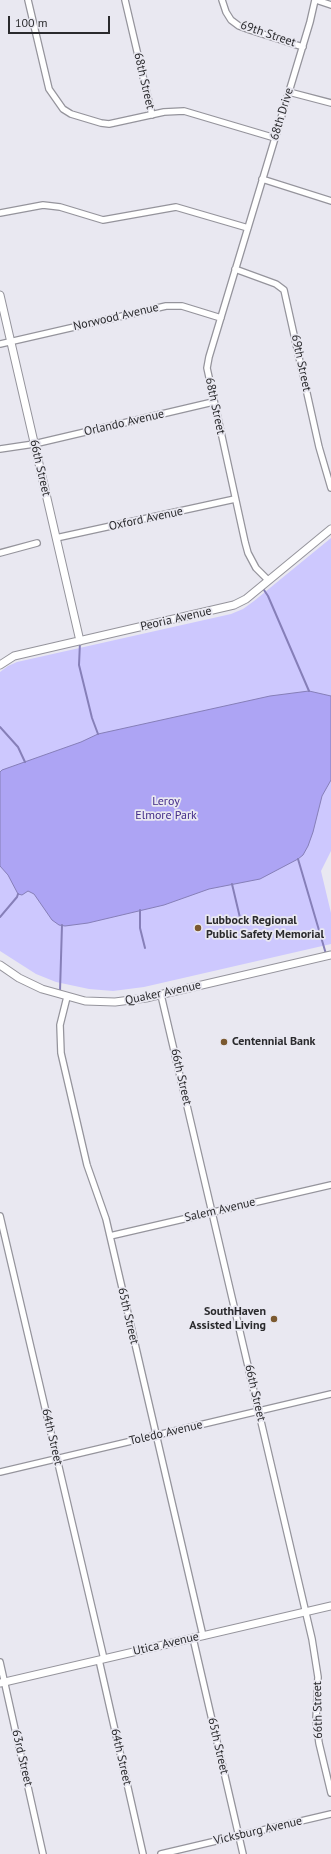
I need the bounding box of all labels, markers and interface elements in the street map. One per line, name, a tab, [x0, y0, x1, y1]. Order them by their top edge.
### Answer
scale bar	[10, 8, 112, 34]
text: 100 m	[15, 15, 48, 30]
street label: 69th Street	[238, 18, 298, 50]
street label: 68th Street	[131, 51, 157, 111]
street label: 68th Drive	[267, 86, 297, 142]
street label: Norwood Avenue	[72, 300, 160, 334]
street label: 69th Street	[288, 333, 314, 393]
street label: 68th Street	[202, 376, 228, 436]
street label: Orlando Avenue	[82, 407, 166, 439]
street label: 66th Street	[27, 438, 53, 498]
street label: Oxford Avenue	[108, 504, 184, 534]
street label: Peoria Avenue	[139, 604, 213, 634]
park label: Leroy Elmore Park	[135, 795, 197, 823]
place label: Lubbock Regional Public Safety Memorial	[206, 914, 324, 942]
marker: Lubbock Regional Public Safety Memorial	[193, 923, 203, 933]
street label: Quaker Avenue	[124, 978, 202, 1008]
place label: Centennial Bank	[232, 1035, 315, 1049]
marker: Centennial Bank	[219, 1037, 229, 1047]
street label: 66th Street	[168, 1047, 194, 1107]
street label: Salem Avenue	[183, 1195, 257, 1225]
street label: 65th Street	[115, 1286, 141, 1346]
place label: SouthHaven Assisted Living	[189, 1305, 266, 1333]
marker: SouthHaven Assisted Living	[269, 1314, 279, 1324]
street label: 66th Street	[242, 1363, 268, 1423]
street label: 64th Street	[39, 1407, 65, 1467]
street label: Toledo Avenue	[128, 1418, 204, 1448]
street label: Utica Avenue	[132, 1629, 200, 1659]
street label: 66th Street	[310, 1681, 326, 1739]
street label: 65th Street	[205, 1716, 231, 1776]
street label: 64th Street	[108, 1727, 134, 1787]
street label: 63rd Street	[9, 1728, 35, 1788]
street label: Vicksburg Avenue	[212, 1814, 304, 1848]

